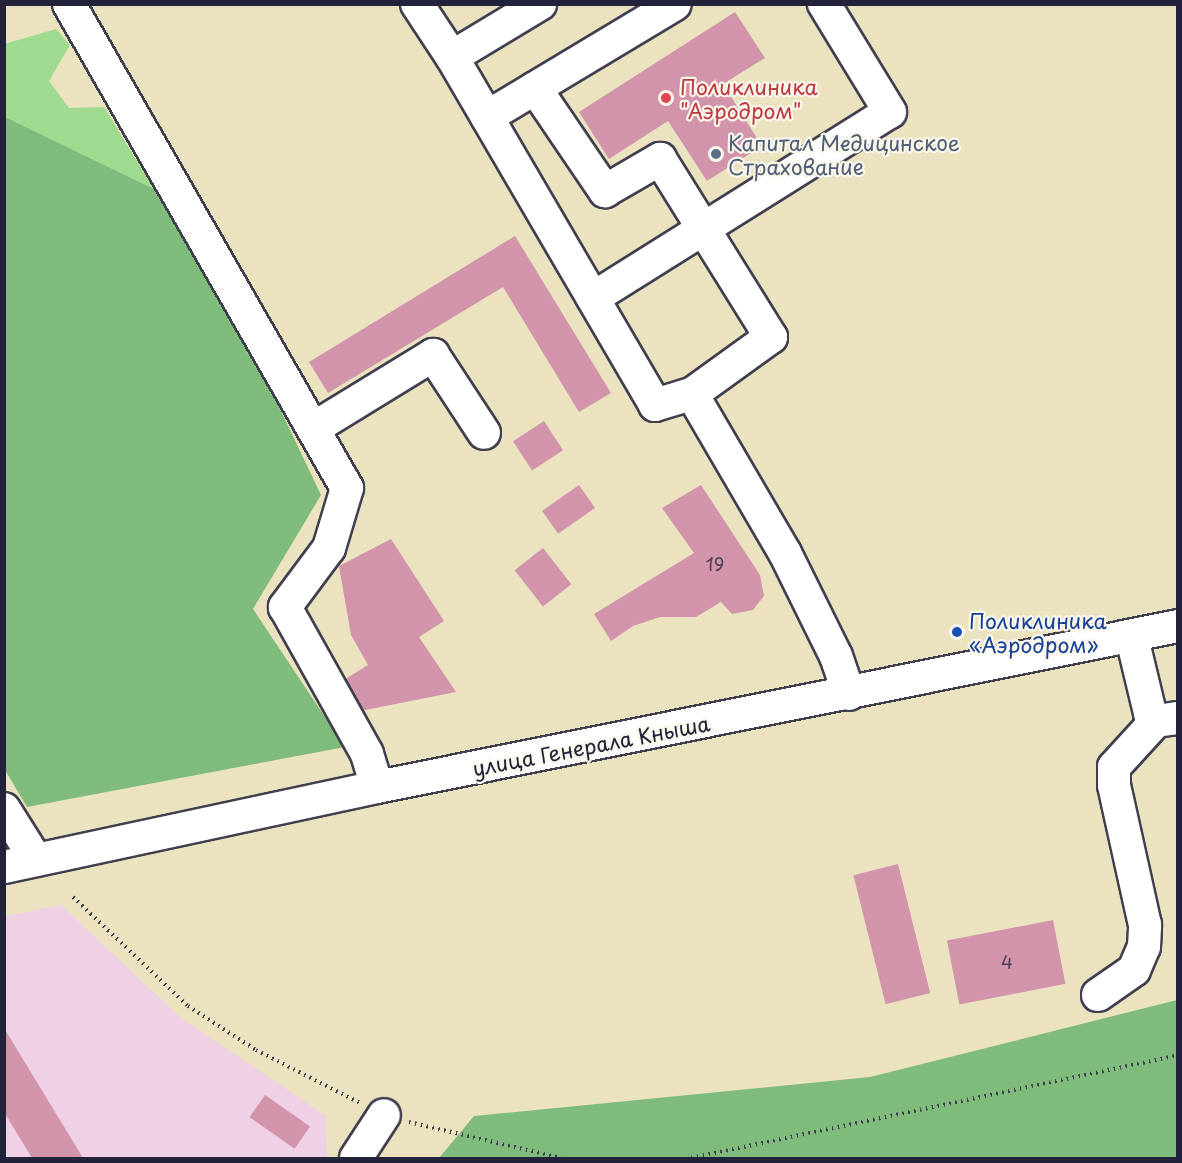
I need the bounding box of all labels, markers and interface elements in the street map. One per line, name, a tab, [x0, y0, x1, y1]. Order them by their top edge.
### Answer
place label: Поликлиника "Аэродром"	[680, 73, 818, 123]
marker: Поликлиника "Аэродром"	[657, 89, 675, 107]
place label: Капитал Медицинское Страхование	[728, 129, 959, 179]
marker: Капитал Медицинское Страхование	[709, 147, 723, 161]
house number: 19	[706, 553, 724, 575]
place label: Поликлиника «Аэродром»	[969, 607, 1107, 657]
marker: Поликлиника «Аэродром»	[950, 625, 964, 639]
street label: улица Генерала Кныша	[469, 709, 713, 781]
house number: 4	[1001, 951, 1013, 973]

